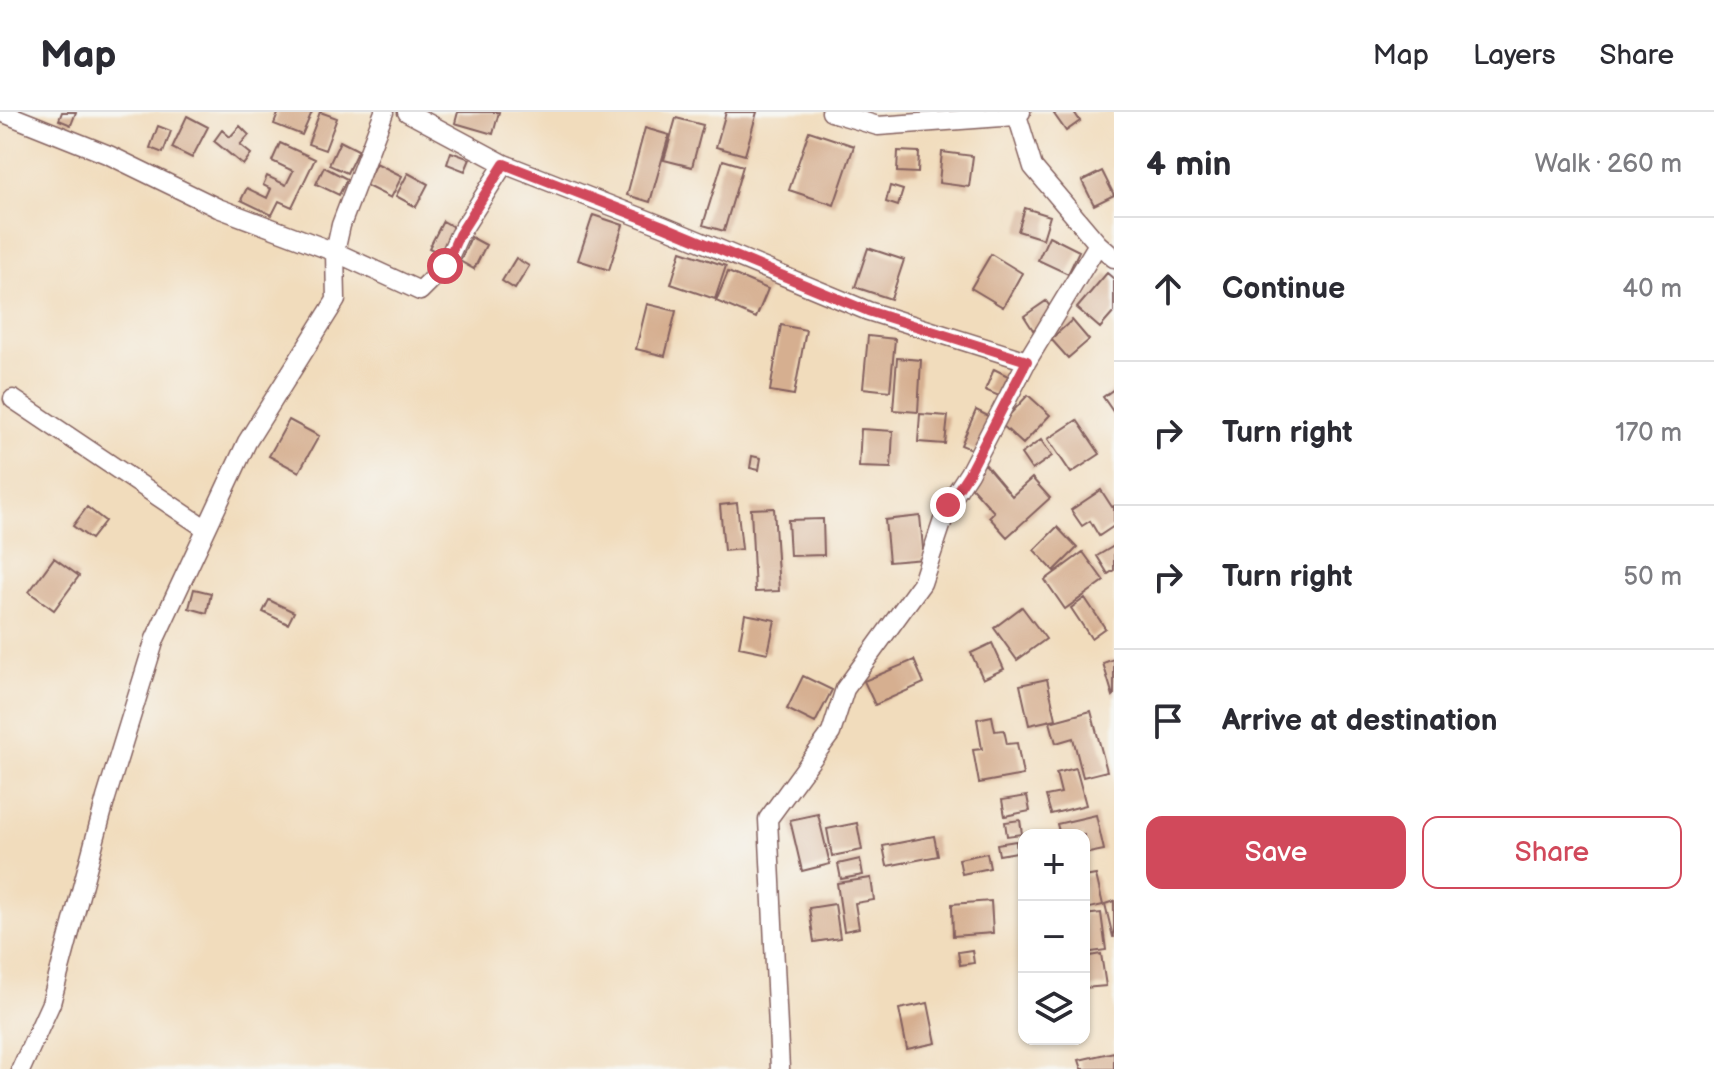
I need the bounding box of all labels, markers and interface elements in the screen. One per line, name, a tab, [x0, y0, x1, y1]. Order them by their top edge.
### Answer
text: Map	[40, 33, 116, 78]
text: Map	[1373, 39, 1429, 72]
text: Layers	[1473, 39, 1556, 72]
text: Share	[1600, 39, 1674, 72]
text: 4 min	[1146, 144, 1232, 185]
text: Walk · 260 m	[1535, 149, 1682, 180]
route start	[427, 248, 463, 284]
icon: ahead	[1146, 267, 1190, 311]
text: Continue	[1222, 271, 1345, 307]
text: 40 m	[1622, 274, 1682, 305]
icon: right	[1146, 411, 1190, 455]
text: Turn right	[1222, 415, 1353, 451]
text: 170 m	[1615, 418, 1682, 449]
route end	[930, 487, 966, 523]
icon: right	[1146, 555, 1190, 599]
text: Turn right	[1222, 559, 1353, 595]
text: 50 m	[1623, 562, 1682, 593]
icon: arrive	[1146, 699, 1190, 743]
text: Arrive at destination	[1222, 703, 1498, 739]
button: Save	[1146, 816, 1406, 889]
button: Share	[1422, 816, 1682, 889]
map controls	[1018, 829, 1090, 1045]
button: +	[1018, 829, 1090, 901]
button: −	[1018, 901, 1090, 973]
button: layers	[1018, 973, 1090, 1045]

